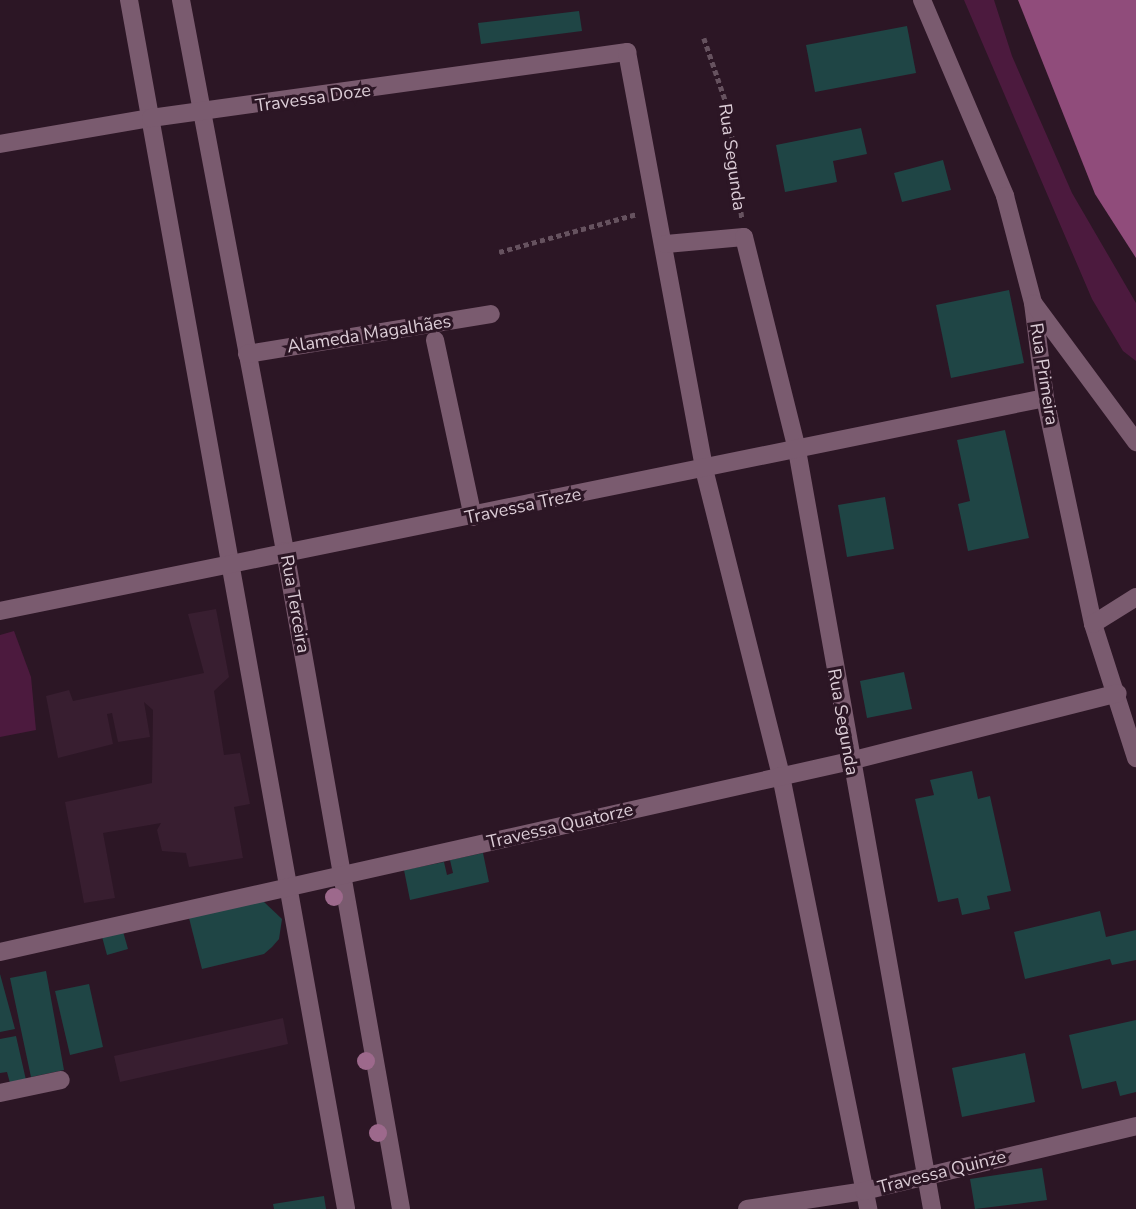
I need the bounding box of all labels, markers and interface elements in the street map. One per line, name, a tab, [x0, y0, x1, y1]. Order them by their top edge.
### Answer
street label: Travessa Doze	[254, 79, 372, 117]
street label: Rua Segunda	[714, 102, 750, 212]
street label: Alameda Magalhães	[285, 310, 453, 358]
street label: Rua Primeira	[1025, 321, 1063, 427]
street label: Travessa Treze	[463, 483, 583, 529]
street label: Rua Terceira	[276, 553, 314, 655]
street label: Rua Segunda	[823, 667, 863, 777]
street label: Travessa Quatorze	[485, 799, 635, 853]
street label: Travessa Quinze	[876, 1146, 1008, 1198]

